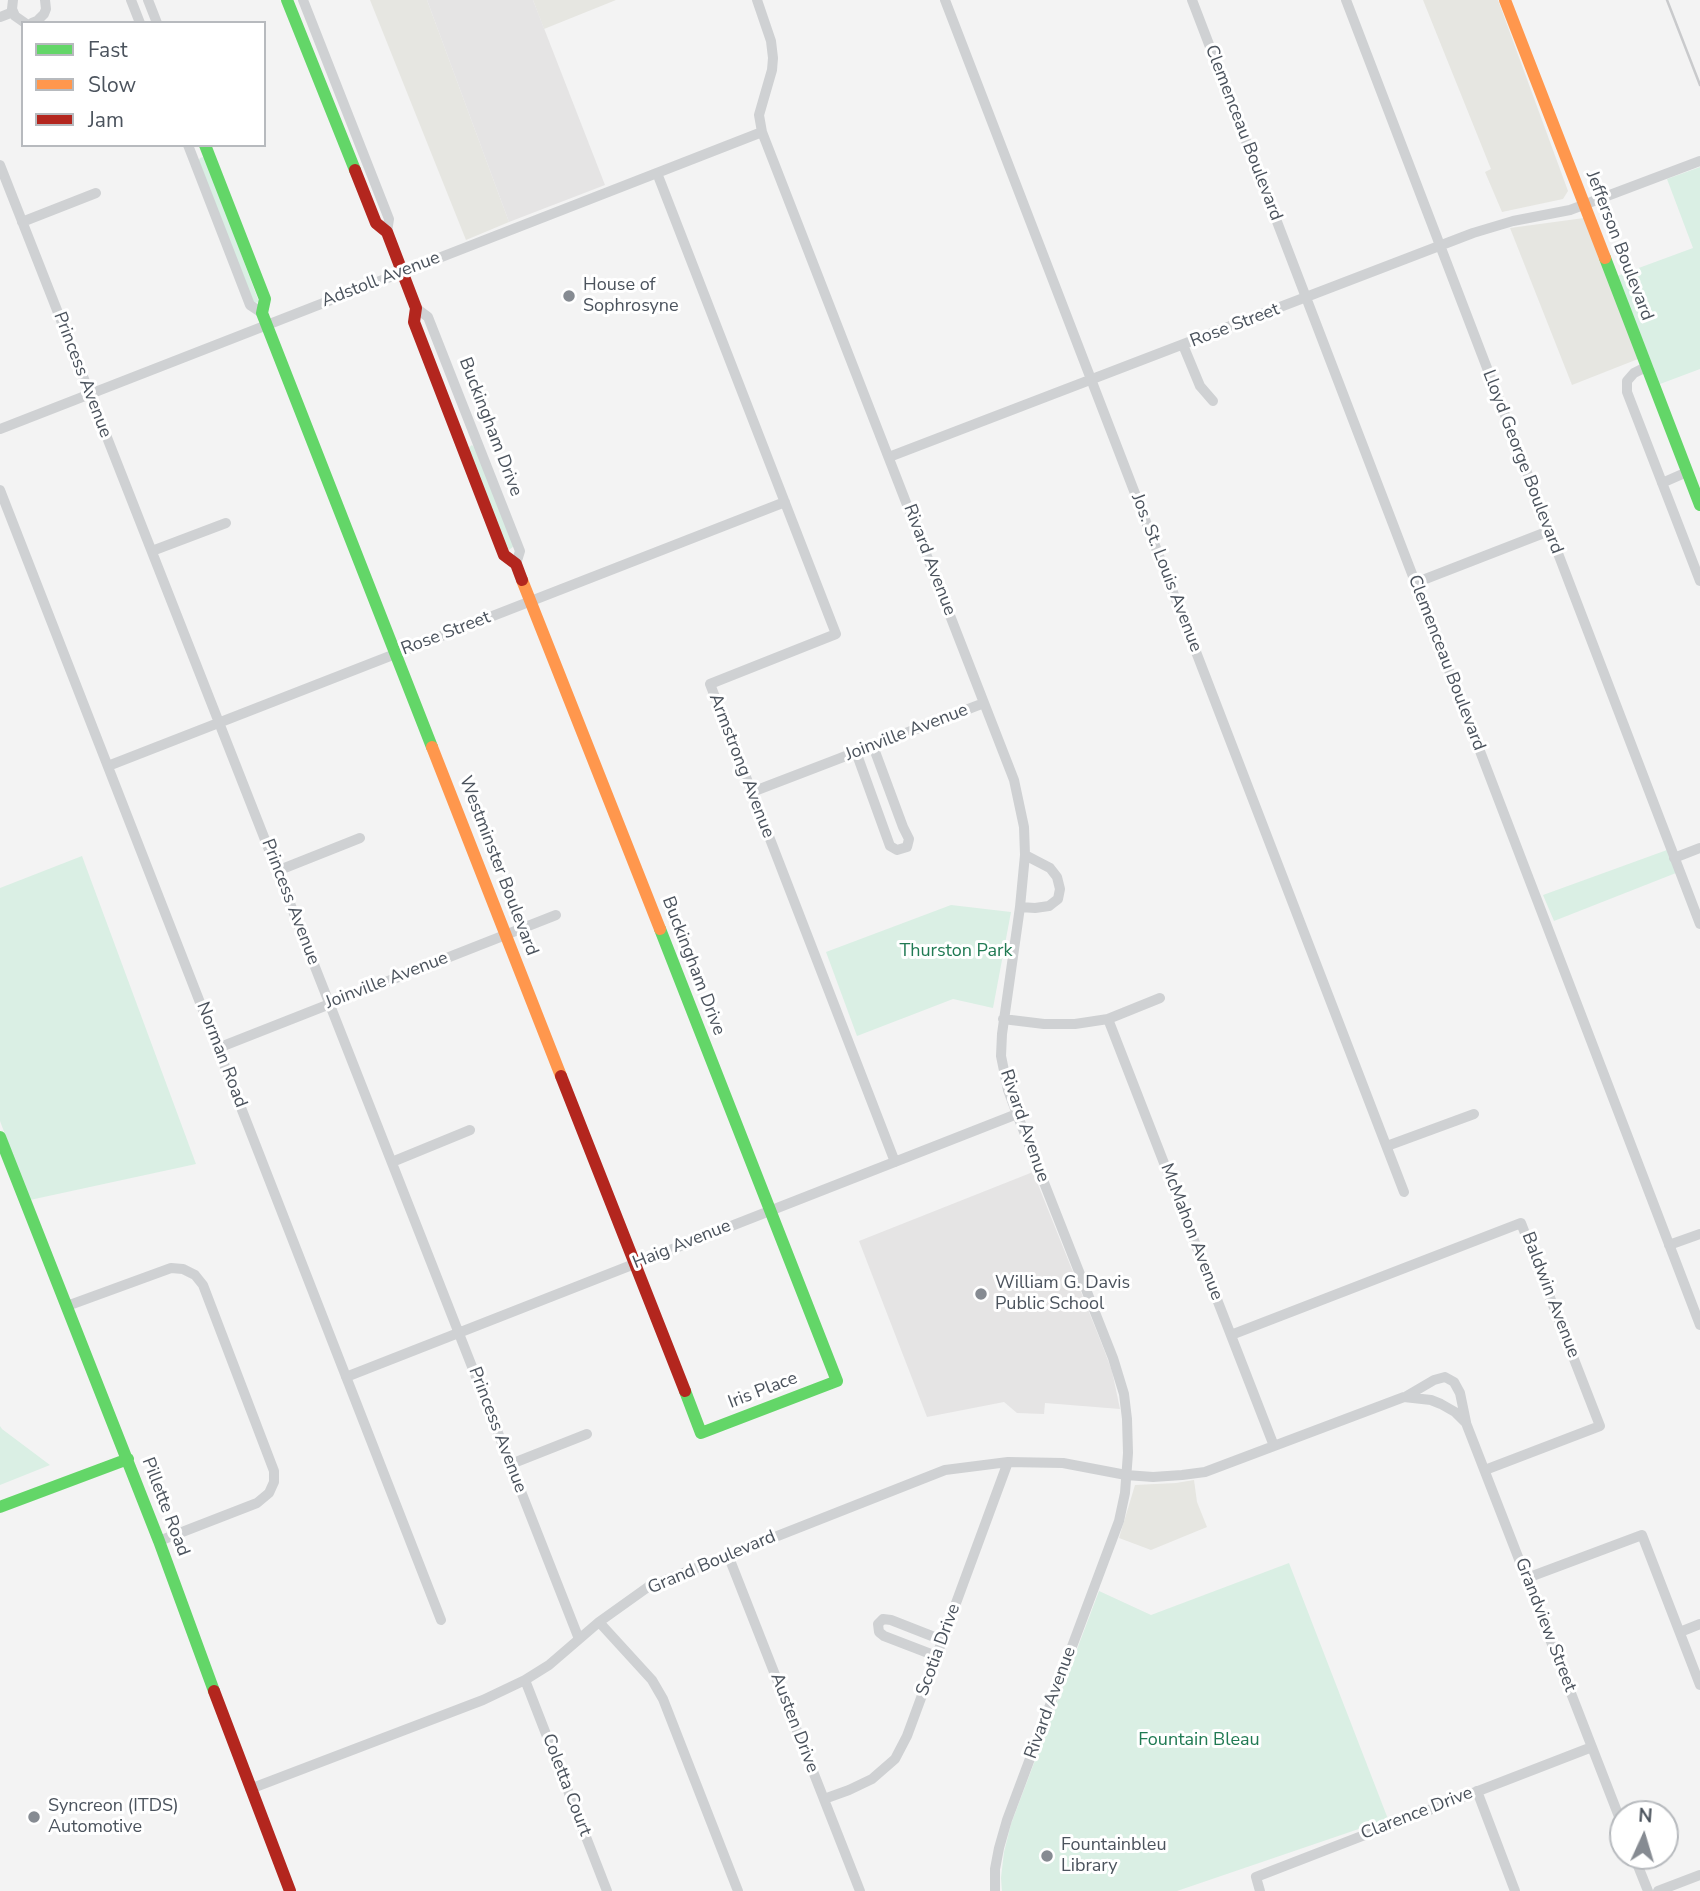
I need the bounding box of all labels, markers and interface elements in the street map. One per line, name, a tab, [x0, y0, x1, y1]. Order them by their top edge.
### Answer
legend	[21, 21, 266, 147]
text: Fast	[88, 36, 128, 64]
street label: Clemenceau Boulevard	[1199, 42, 1287, 224]
text: Slow	[88, 71, 136, 99]
text: Jam	[88, 106, 124, 134]
street label: Jefferson Boulevard	[1580, 168, 1658, 324]
street label: Adstoll Avenue	[319, 248, 443, 312]
place label: House of Sophrosyne	[583, 275, 679, 318]
marker: House of Sophrosyne	[561, 288, 577, 304]
street label: Rose Street	[1187, 299, 1283, 353]
street label: Princess Avenue	[48, 309, 116, 441]
street label: Buckingham Drive	[454, 354, 526, 500]
street label: Lloyd George Boulevard	[1477, 367, 1567, 557]
street label: Jos. St. Louis Avenue	[1126, 491, 1206, 655]
street label: Rivard Avenue	[898, 501, 960, 619]
street label: Clemenceau Boulevard	[1402, 572, 1490, 754]
street label: Rose Street	[398, 607, 494, 661]
street label: Armstrong Avenue	[704, 691, 778, 841]
street label: Joinville Avenue	[843, 700, 971, 766]
street label: Westminster Boulevard	[454, 773, 542, 959]
street label: Princess Avenue	[256, 836, 324, 968]
street label: Buckingham Drive	[657, 893, 729, 1039]
park label: Thurston Park	[899, 941, 1013, 963]
street label: Joinville Avenue	[323, 948, 451, 1014]
street label: Norman Road	[191, 999, 251, 1111]
street label: Rivard Avenue	[995, 1067, 1053, 1185]
street label: McMahon Avenue	[1155, 1160, 1227, 1304]
street label: Haig Avenue	[630, 1216, 734, 1274]
street label: Baldwin Avenue	[1516, 1229, 1584, 1361]
place label: William G. Davis Public School	[995, 1273, 1130, 1316]
marker: William G. Davis Public School	[973, 1286, 989, 1302]
street label: Princess Avenue	[463, 1364, 531, 1496]
street label: Iris Place	[725, 1368, 801, 1414]
street label: Pillette Road	[136, 1455, 194, 1559]
street label: Grand Boulevard	[645, 1526, 779, 1600]
street label: Grandview Street	[1510, 1555, 1580, 1695]
street label: Scotia Drive	[912, 1601, 966, 1699]
street label: Rivard Avenue	[1021, 1644, 1081, 1762]
street label: Austen Drive	[765, 1670, 823, 1776]
park label: Fountain Bleau	[1138, 1730, 1260, 1752]
street label: Coletta Court	[537, 1731, 595, 1839]
street label: Clarence Drive	[1358, 1783, 1476, 1845]
place label: Syncreon (ITDS) Automotive	[48, 1796, 179, 1839]
north arrow	[1609, 1800, 1679, 1870]
text: N	[1637, 1803, 1653, 1830]
marker: Syncreon (ITDS) Automotive	[26, 1809, 42, 1825]
place label: Fountainbleu Library	[1061, 1835, 1166, 1878]
marker: Fountainbleu Library	[1039, 1848, 1055, 1864]

